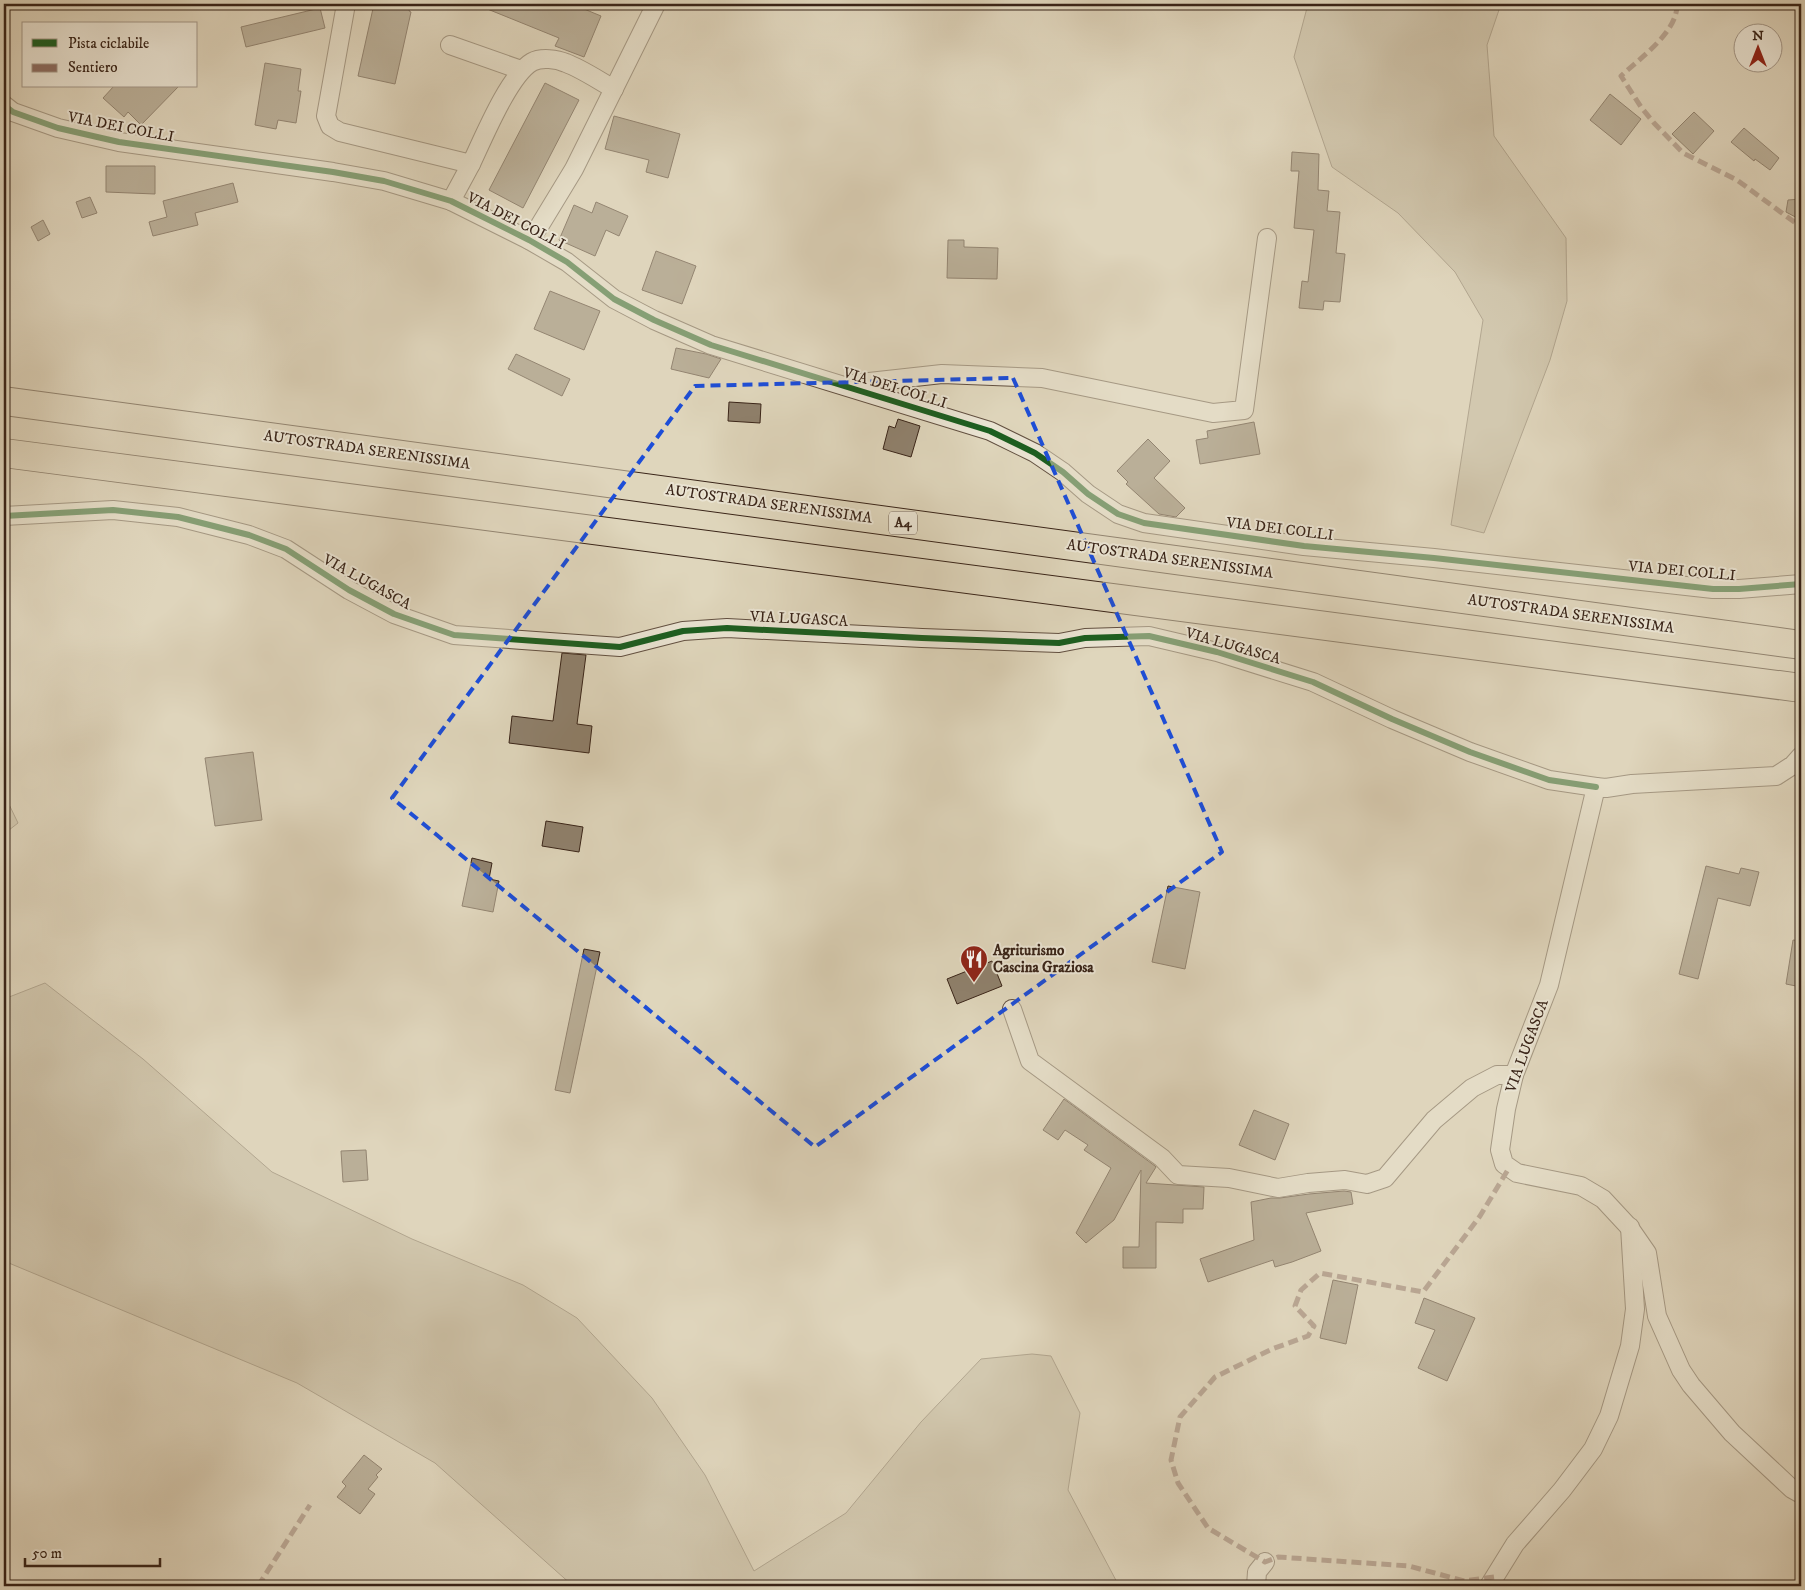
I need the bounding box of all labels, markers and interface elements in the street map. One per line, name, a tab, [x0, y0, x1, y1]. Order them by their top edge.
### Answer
legend	[22, 22, 198, 88]
north arrow	[1732, 22, 1782, 72]
text: N	[1752, 27, 1764, 45]
text: Pista ciclabile	[68, 34, 149, 53]
text: Sentiero	[68, 58, 118, 77]
street label: VIA DEI COLLI	[65, 107, 176, 147]
street label: VIA DEI COLLI	[463, 188, 568, 254]
street label: VIA DEI COLLI	[840, 363, 949, 413]
street label: AUTOSTRADA SERENISSIMA	[263, 426, 472, 474]
street label: AUTOSTRADA SERENISSIMA	[665, 480, 874, 528]
road number: A4	[889, 512, 917, 534]
street label: VIA DEI COLLI	[1224, 513, 1335, 545]
street label: AUTOSTRADA SERENISSIMA	[1066, 535, 1275, 583]
street label: VIA LUGASCA	[319, 549, 415, 614]
street label: VIA DEI COLLI	[1627, 557, 1736, 585]
street label: AUTOSTRADA SERENISSIMA	[1467, 590, 1676, 638]
street label: VIA LUGASCA	[749, 607, 849, 631]
street label: VIA LUGASCA	[1182, 623, 1283, 669]
place label: Agriturismo Cascina Graziosa	[992, 941, 1094, 977]
restaurant icon: Agriturismo Cascina Graziosa	[959, 944, 989, 983]
street label: VIA LUGASCA	[1501, 996, 1553, 1096]
scale bar	[25, 1535, 160, 1567]
text: 50 m	[32, 1544, 62, 1563]

